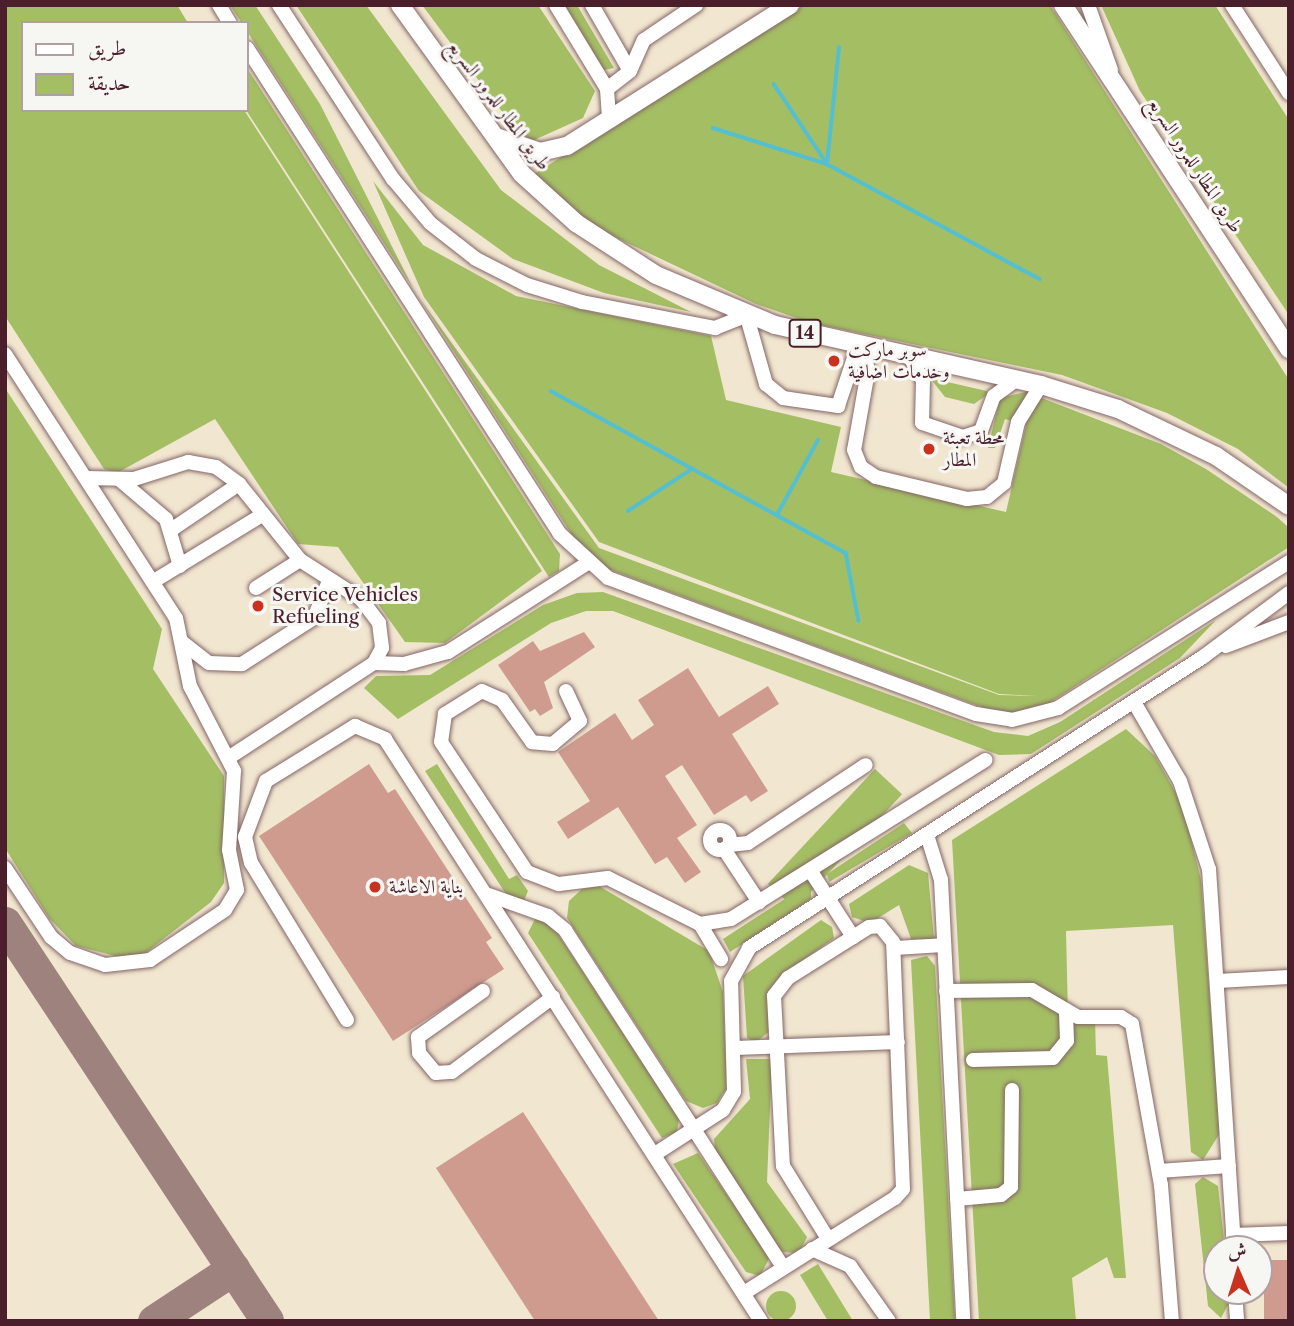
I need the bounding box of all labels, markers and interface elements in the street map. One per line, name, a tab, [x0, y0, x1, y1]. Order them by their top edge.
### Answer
legend	[21, 21, 248, 112]
text: طريق	[88, 35, 126, 60]
street label: طريق المطار للمرور السريع	[443, 35, 555, 175]
text: حديقة	[88, 70, 131, 95]
street label: طريق المطار للمرور السريع	[1143, 93, 1247, 237]
road number: 14	[788, 318, 822, 348]
place label: سوبر ماركت وخدمات اضافية	[848, 339, 950, 383]
marker: سوبر ماركت وخدمات اضافية	[826, 353, 842, 369]
place label: محطة تعبئة المطار	[943, 427, 1004, 471]
marker: محطة تعبئة المطار	[921, 441, 937, 457]
place label: Service Vehicles Refueling	[272, 584, 419, 628]
marker: Service Vehicles Refueling	[250, 598, 266, 614]
place label: بناية الاعاشة	[389, 876, 463, 898]
marker: بناية الاعاشة	[367, 879, 383, 895]
north arrow	[1203, 1235, 1273, 1305]
text: ش	[1227, 1239, 1247, 1263]

